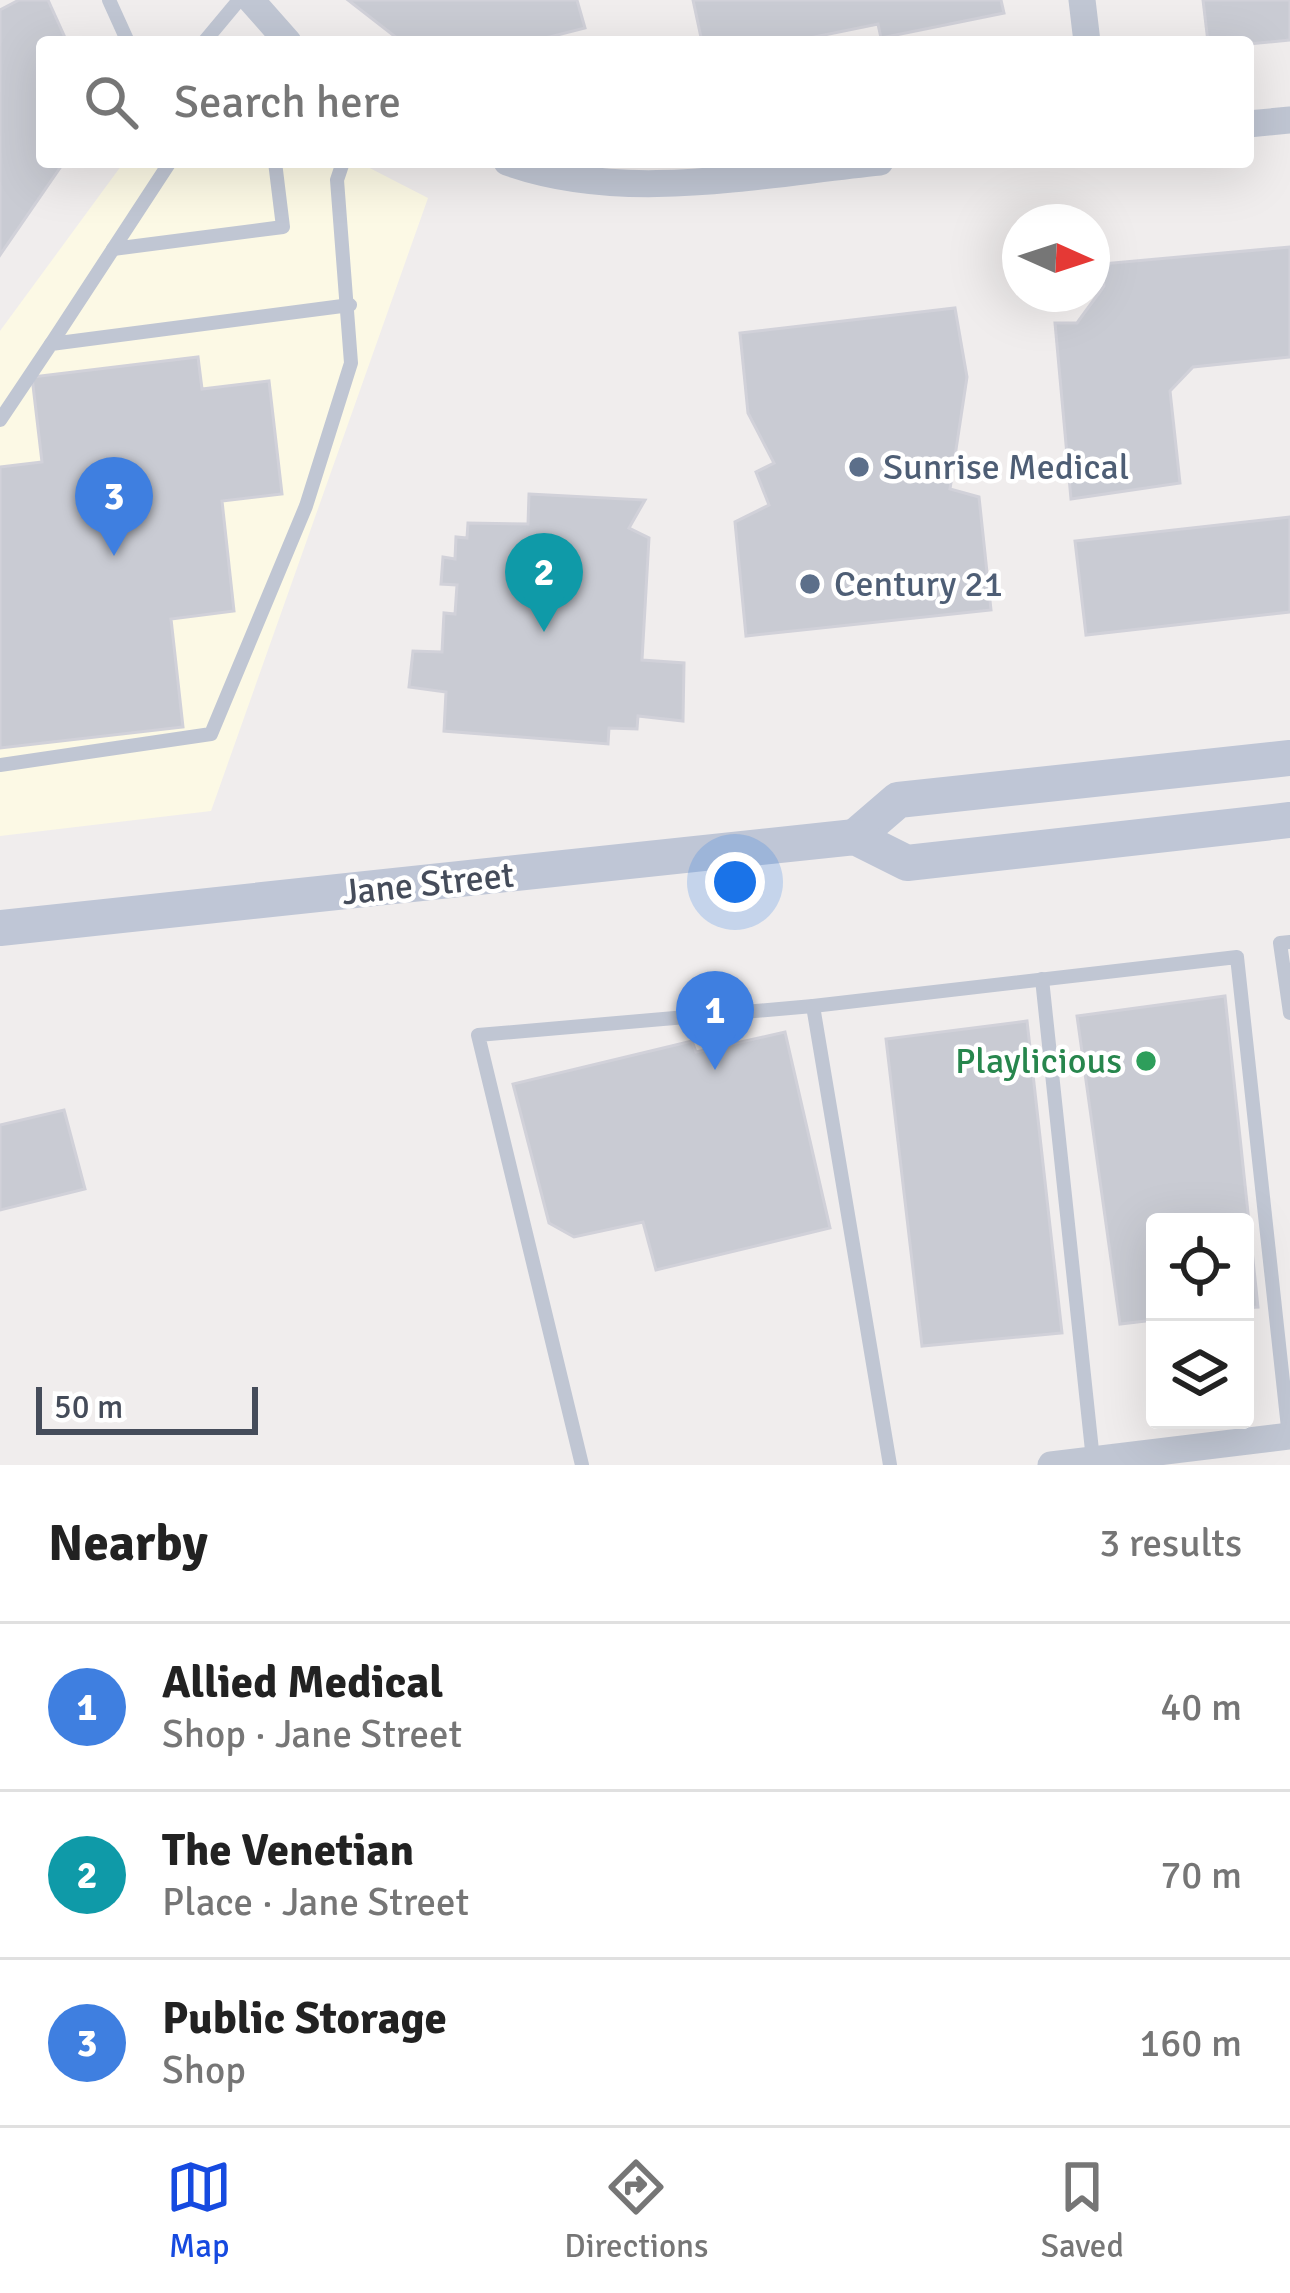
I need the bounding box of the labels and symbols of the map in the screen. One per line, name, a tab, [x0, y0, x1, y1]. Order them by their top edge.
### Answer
north arrow	[1002, 204, 1110, 312]
place label: Sunrise Medical	[883, 445, 1129, 490]
marker: Sunrise Medical	[846, 454, 872, 480]
pin: 3	[75, 457, 153, 556]
pin: 2	[505, 533, 583, 632]
place label: Century 21	[834, 562, 1003, 607]
marker: Century 21	[797, 571, 823, 597]
your location	[705, 852, 765, 912]
street label: Jane Street	[340, 853, 516, 915]
pin: 1	[676, 971, 754, 1070]
place label: Playlicious	[955, 1039, 1122, 1084]
marker: Playlicious	[1133, 1048, 1159, 1074]
scale bar	[36, 1381, 258, 1434]

